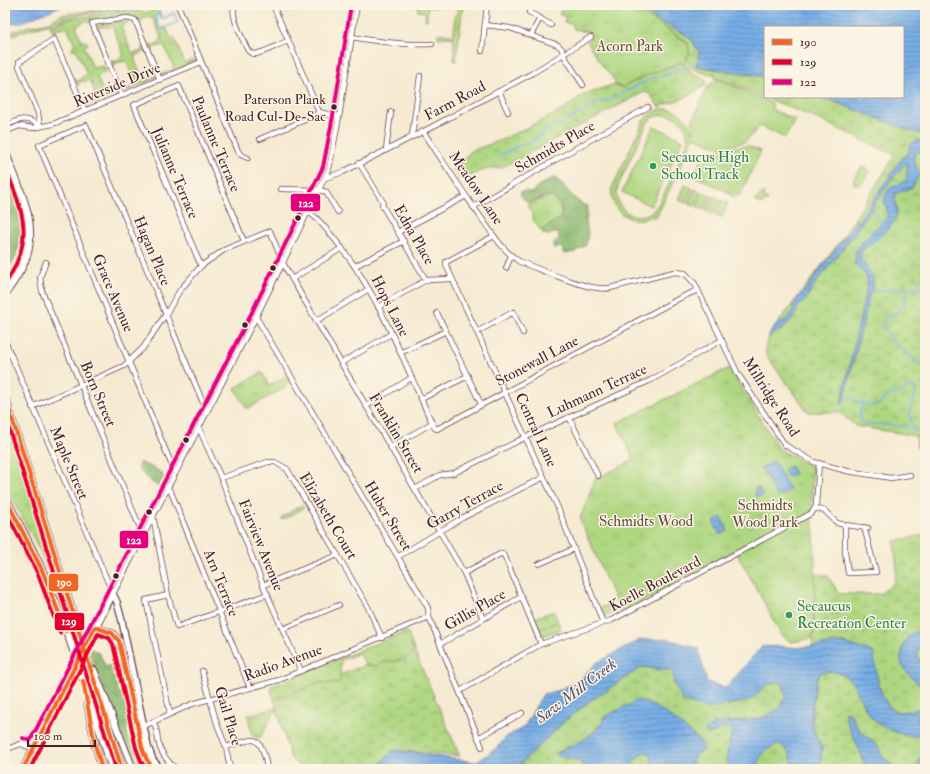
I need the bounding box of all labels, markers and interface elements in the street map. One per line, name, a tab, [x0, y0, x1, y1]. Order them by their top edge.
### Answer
legend	[764, 26, 904, 98]
text: 190	[800, 35, 817, 50]
park label: Acorn Park	[596, 37, 663, 56]
text: 129	[800, 55, 817, 70]
street label: Riverside Drive	[70, 58, 164, 112]
text: 122	[800, 75, 816, 90]
street label: Farm Road	[421, 77, 490, 125]
place label: Paterson Plank Road Cul-De-Sac	[225, 91, 326, 125]
street label: Paulanne Terrace	[187, 93, 245, 195]
marker: Paterson Plank Road Cul-De-Sac	[329, 102, 339, 112]
street label: Schmidts Place	[512, 116, 598, 178]
street label: Julianne Terrace	[146, 123, 203, 222]
street label: Meadow Lane	[444, 148, 508, 228]
place label: Secaucus High School Track	[661, 148, 749, 184]
marker: Secaucus High School Track	[648, 161, 658, 171]
line badge: 122	[290, 193, 321, 212]
text: 122	[298, 197, 314, 210]
street label: Edna Place	[389, 202, 439, 268]
street label: Hagan Place	[129, 213, 175, 289]
unlabelled marker	[293, 213, 303, 223]
street label: Grace Avenue	[88, 251, 138, 335]
unlabelled marker	[268, 263, 278, 273]
street label: Hops Lane	[366, 272, 413, 340]
unlabelled marker	[240, 320, 250, 330]
street label: Stonewall Lane	[492, 331, 582, 391]
street label: Millridge Road	[738, 354, 804, 441]
street label: Born Street	[76, 358, 120, 430]
street label: Luhmann Terrace	[544, 360, 650, 422]
street label: Franklin Street	[365, 389, 428, 477]
street label: Central Lane	[511, 390, 561, 470]
street label: Maple Street	[44, 424, 93, 503]
unlabelled marker	[181, 435, 191, 445]
street label: Elizabeth Court	[295, 469, 361, 563]
street label: Garry Terrace	[423, 476, 507, 534]
street label: Huber Street	[360, 478, 416, 555]
street label: Fairview Avenue	[234, 496, 288, 594]
park label: Schmidts Wood Park	[731, 496, 798, 532]
unlabelled marker	[144, 507, 154, 517]
park label: Schmidts Wood	[599, 512, 694, 531]
line badge: 122	[119, 530, 149, 549]
text: 122	[126, 534, 142, 547]
street label: Arn Terrace	[198, 546, 243, 620]
street label: Koelle Boulevard	[606, 552, 705, 616]
unlabelled marker	[111, 571, 121, 581]
line badge: 190	[48, 573, 79, 592]
text: 190	[56, 576, 72, 589]
street label: Gillis Place	[441, 585, 509, 635]
place label: Secaucus Recreation Center	[797, 597, 907, 633]
marker: Secaucus Recreation Center	[784, 610, 794, 620]
line badge: 129	[54, 612, 85, 631]
text: 129	[61, 615, 77, 628]
street label: Radio Avenue	[241, 640, 325, 686]
water label: Saw Mill Creek	[531, 654, 621, 729]
street label: Gail Place	[210, 684, 246, 748]
scale bar	[28, 722, 95, 748]
text: 100 m	[34, 729, 63, 744]

